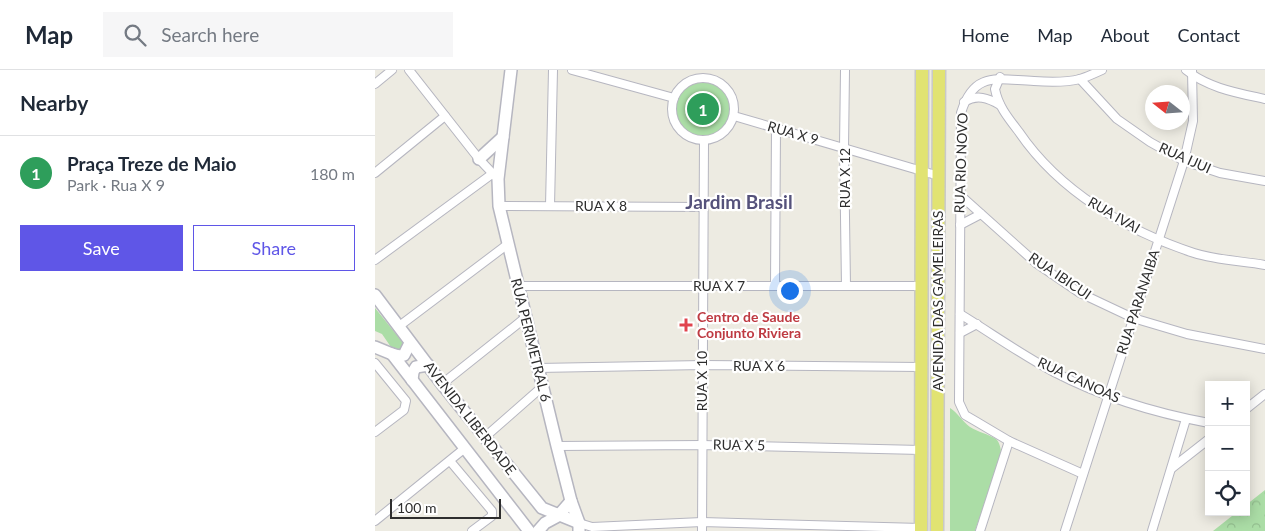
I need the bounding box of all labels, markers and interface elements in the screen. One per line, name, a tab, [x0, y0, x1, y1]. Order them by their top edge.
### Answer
search box	[103, 12, 453, 57]
text: Map	[25, 20, 73, 49]
icon: search	[121, 21, 149, 49]
text: Search here	[161, 23, 259, 46]
text: Home	[961, 24, 1009, 46]
text: Map	[1037, 24, 1073, 46]
text: About	[1101, 24, 1150, 46]
text: Contact	[1178, 24, 1240, 46]
north arrow	[1145, 85, 1190, 130]
text: Nearby	[20, 90, 88, 115]
pin: 1	[687, 90, 719, 128]
street label: RUA RIO NOVO	[950, 112, 971, 214]
street label: RUA X 9	[766, 117, 821, 148]
street label: RUA IJUI	[1156, 139, 1214, 177]
street label: RUA X 12	[836, 148, 853, 208]
text: Praça Treze de Maio	[67, 152, 236, 175]
text: 1	[31, 164, 41, 183]
text: 180 m	[310, 164, 355, 183]
text: Park · Rua X 9	[67, 175, 165, 194]
district label: Jardim Brasil	[685, 190, 793, 213]
street label: RUA IVAI	[1085, 193, 1143, 236]
street label: RUA X 8	[575, 197, 627, 214]
street label: AVENIDA DAS GAMELEIRAS	[929, 211, 946, 391]
button: Save	[20, 225, 183, 271]
button: Share	[193, 225, 355, 271]
street label: RUA PARANAIBA	[1113, 247, 1163, 356]
street label: RUA IBICUI	[1026, 248, 1095, 303]
street label: RUA PERIMETRAL 6	[508, 276, 555, 403]
street label: RUA X 7	[693, 277, 745, 294]
your location	[777, 278, 803, 304]
place label: Centro de Saude Conjunto Riviera	[697, 308, 801, 341]
marker: Centro de Saude Conjunto Riviera	[679, 318, 693, 332]
street label: RUA X 10	[693, 351, 710, 411]
street label: RUA CANOAS	[1035, 353, 1123, 406]
street label: RUA X 6	[733, 357, 785, 374]
street label: AVENIDA LIBERDADE	[421, 358, 520, 478]
map controls	[1205, 381, 1250, 516]
button: +	[1205, 381, 1250, 426]
button: −	[1205, 426, 1250, 471]
street label: RUA X 5	[713, 436, 765, 453]
button: locate	[1205, 471, 1250, 516]
scale bar	[390, 496, 501, 519]
text: 100 m	[397, 499, 436, 516]

